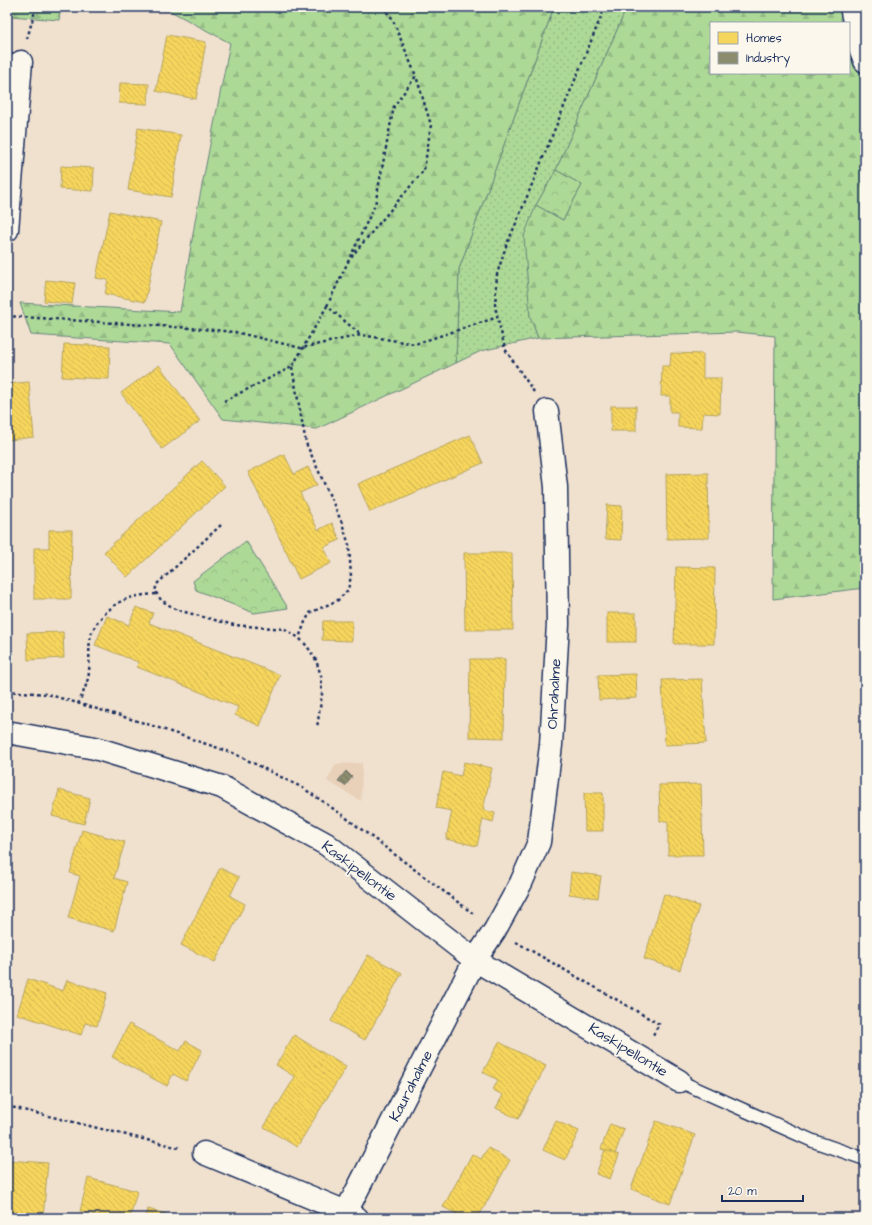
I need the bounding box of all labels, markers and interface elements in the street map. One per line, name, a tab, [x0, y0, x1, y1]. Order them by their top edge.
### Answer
legend	[710, 22, 850, 74]
text: Homes	[746, 30, 782, 47]
text: Industry	[746, 50, 791, 68]
street label: Ohrahalme	[542, 658, 566, 730]
street label: Kaskipellontie	[317, 836, 401, 906]
street label: Kaskipellontie	[584, 1018, 672, 1082]
street label: Kaurahalme	[384, 1047, 438, 1125]
scale bar	[722, 1177, 803, 1203]
text: 20 m	[728, 1183, 757, 1200]

